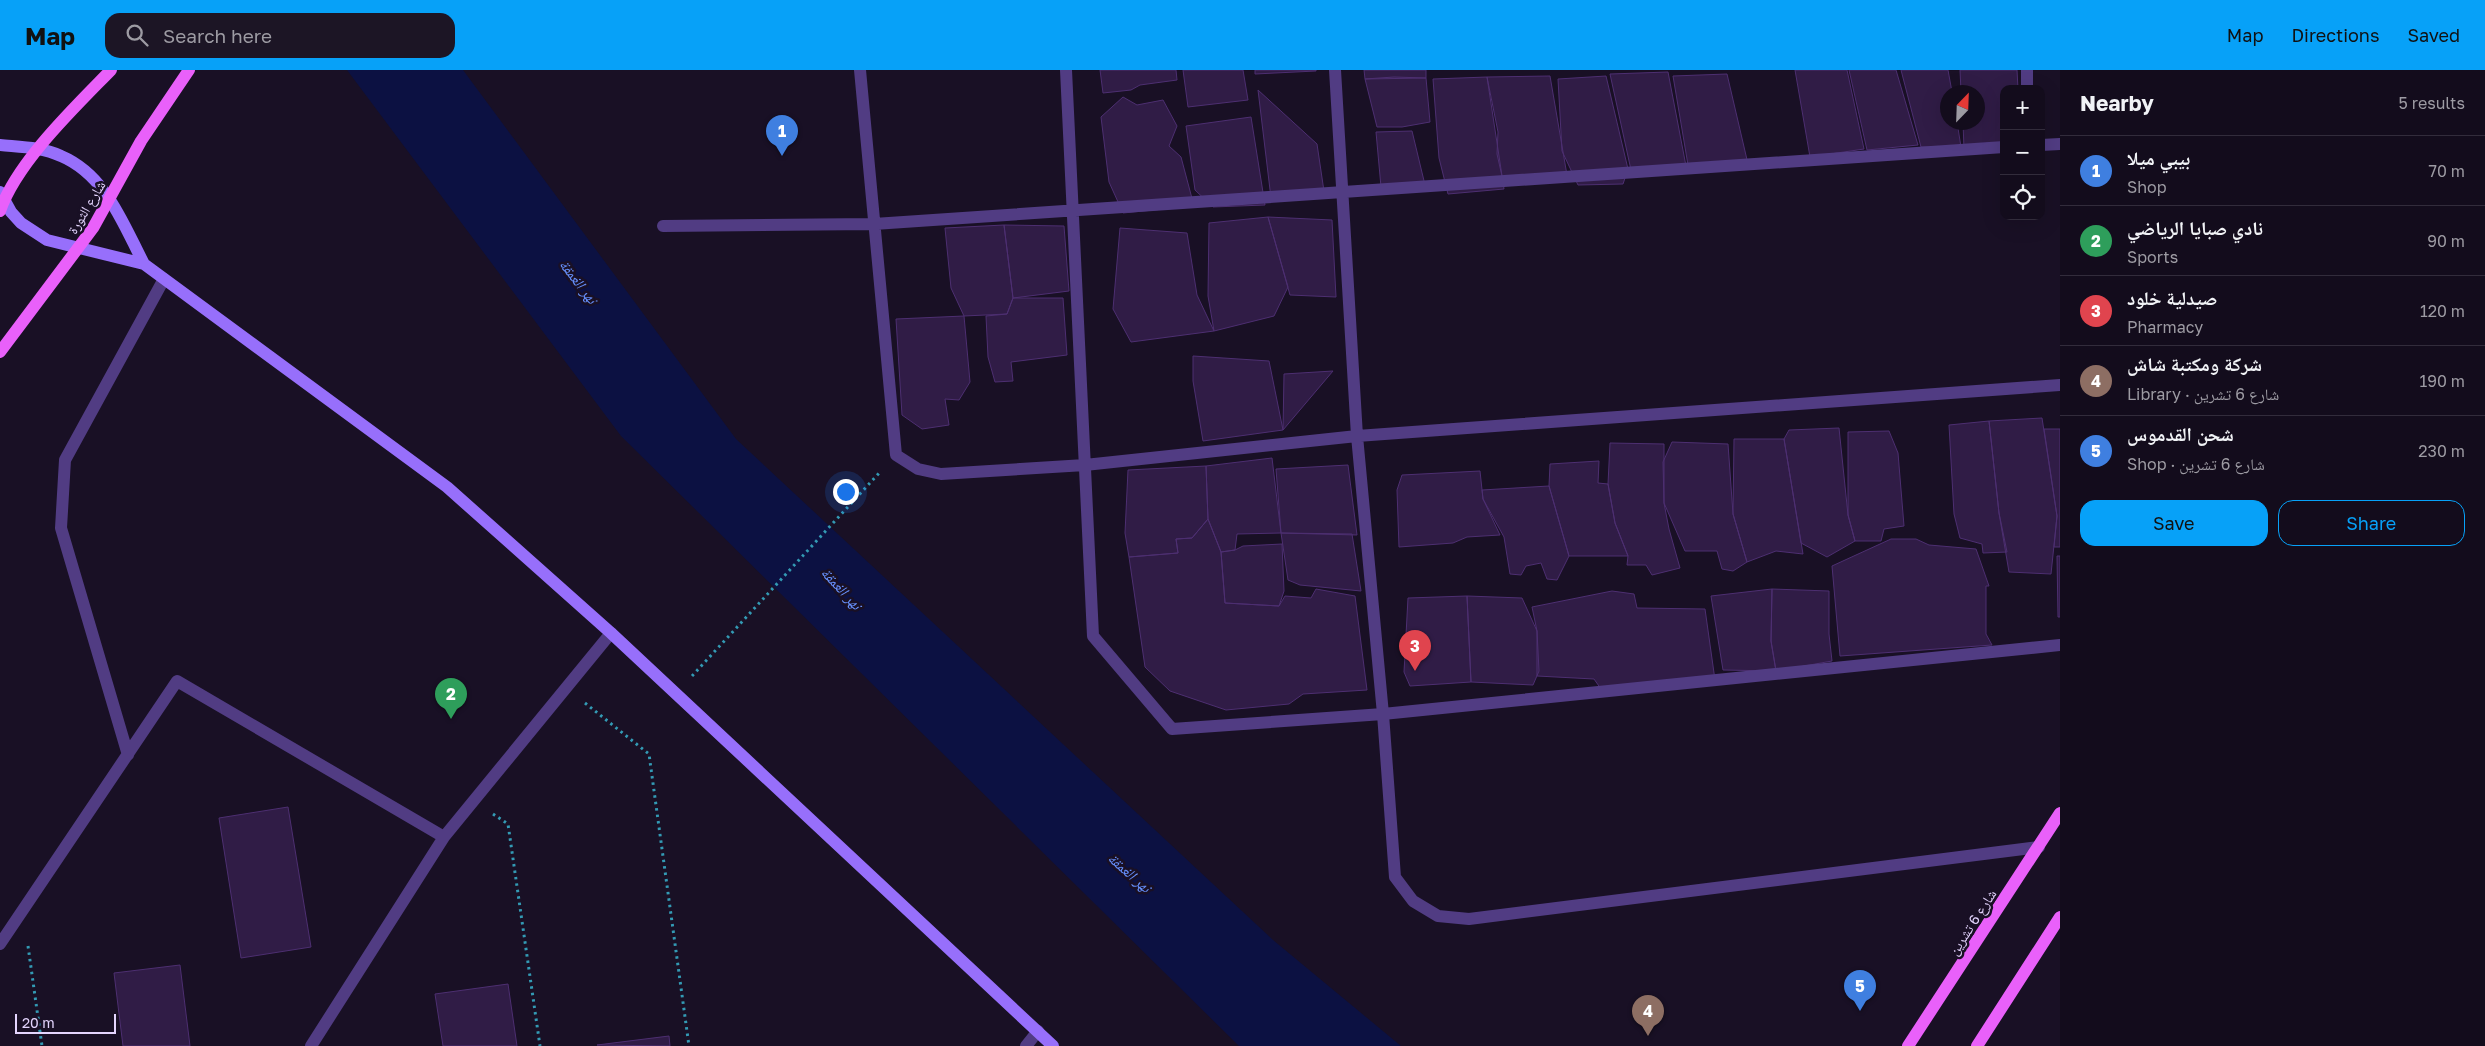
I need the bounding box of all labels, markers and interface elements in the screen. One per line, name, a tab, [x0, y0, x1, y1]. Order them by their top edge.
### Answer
search box	[105, 13, 455, 58]
text: Map	[25, 21, 75, 50]
icon: search	[123, 21, 151, 49]
text: Search here	[163, 24, 272, 47]
text: Map	[2227, 24, 2263, 46]
text: Directions	[2291, 24, 2379, 46]
text: Saved	[2407, 24, 2460, 46]
north arrow	[1940, 85, 1985, 130]
map controls	[2000, 85, 2045, 220]
button: +	[2000, 85, 2045, 130]
text: Nearby	[2080, 90, 2154, 116]
text: 5 results	[2399, 93, 2465, 113]
pin: 1	[766, 115, 798, 156]
button: −	[2000, 130, 2045, 175]
text: بيبي ميلا	[2127, 146, 2190, 169]
text: 1	[2092, 161, 2100, 181]
text: 70 m	[2428, 161, 2465, 181]
button: locate	[2000, 175, 2045, 220]
street label: شارع الثورة	[63, 177, 110, 238]
text: Shop	[2127, 177, 2167, 197]
text: نادي صبايا الرياضي	[2127, 216, 2263, 239]
text: 2	[2091, 231, 2101, 251]
text: 90 m	[2427, 231, 2465, 251]
text: Sports	[2127, 247, 2178, 267]
water label: نهر الغمقة	[555, 255, 604, 310]
text: صيدلية خلود	[2127, 286, 2217, 309]
text: 3	[2091, 301, 2101, 321]
text: 120 m	[2420, 301, 2465, 321]
text: Pharmacy	[2127, 317, 2203, 337]
text: شركة ومكتبة شاش	[2127, 352, 2262, 375]
text: 4	[2091, 371, 2101, 391]
text: 190 m	[2419, 371, 2465, 391]
text: Library · شارع 6 تشرين	[2127, 384, 2279, 404]
text: شحن القدموس	[2127, 422, 2234, 445]
text: 5	[2091, 441, 2101, 461]
text: 230 m	[2418, 441, 2465, 461]
text: Shop · شارع 6 تشرين	[2127, 454, 2265, 474]
your location	[833, 479, 859, 505]
button: Save	[2080, 500, 2268, 546]
button: Share	[2278, 500, 2465, 546]
water label: نهر الغمقة	[817, 563, 868, 616]
pin: 3	[1399, 630, 1431, 671]
pin: 2	[435, 678, 467, 719]
water label: نهر الغمقة	[1104, 848, 1157, 898]
street label: شارع 6 تشرين	[1944, 886, 2001, 959]
pin: 5	[1844, 970, 1876, 1011]
pin: 4	[1632, 995, 1664, 1036]
scale bar	[15, 1011, 116, 1034]
text: 20 m	[22, 1014, 55, 1031]

